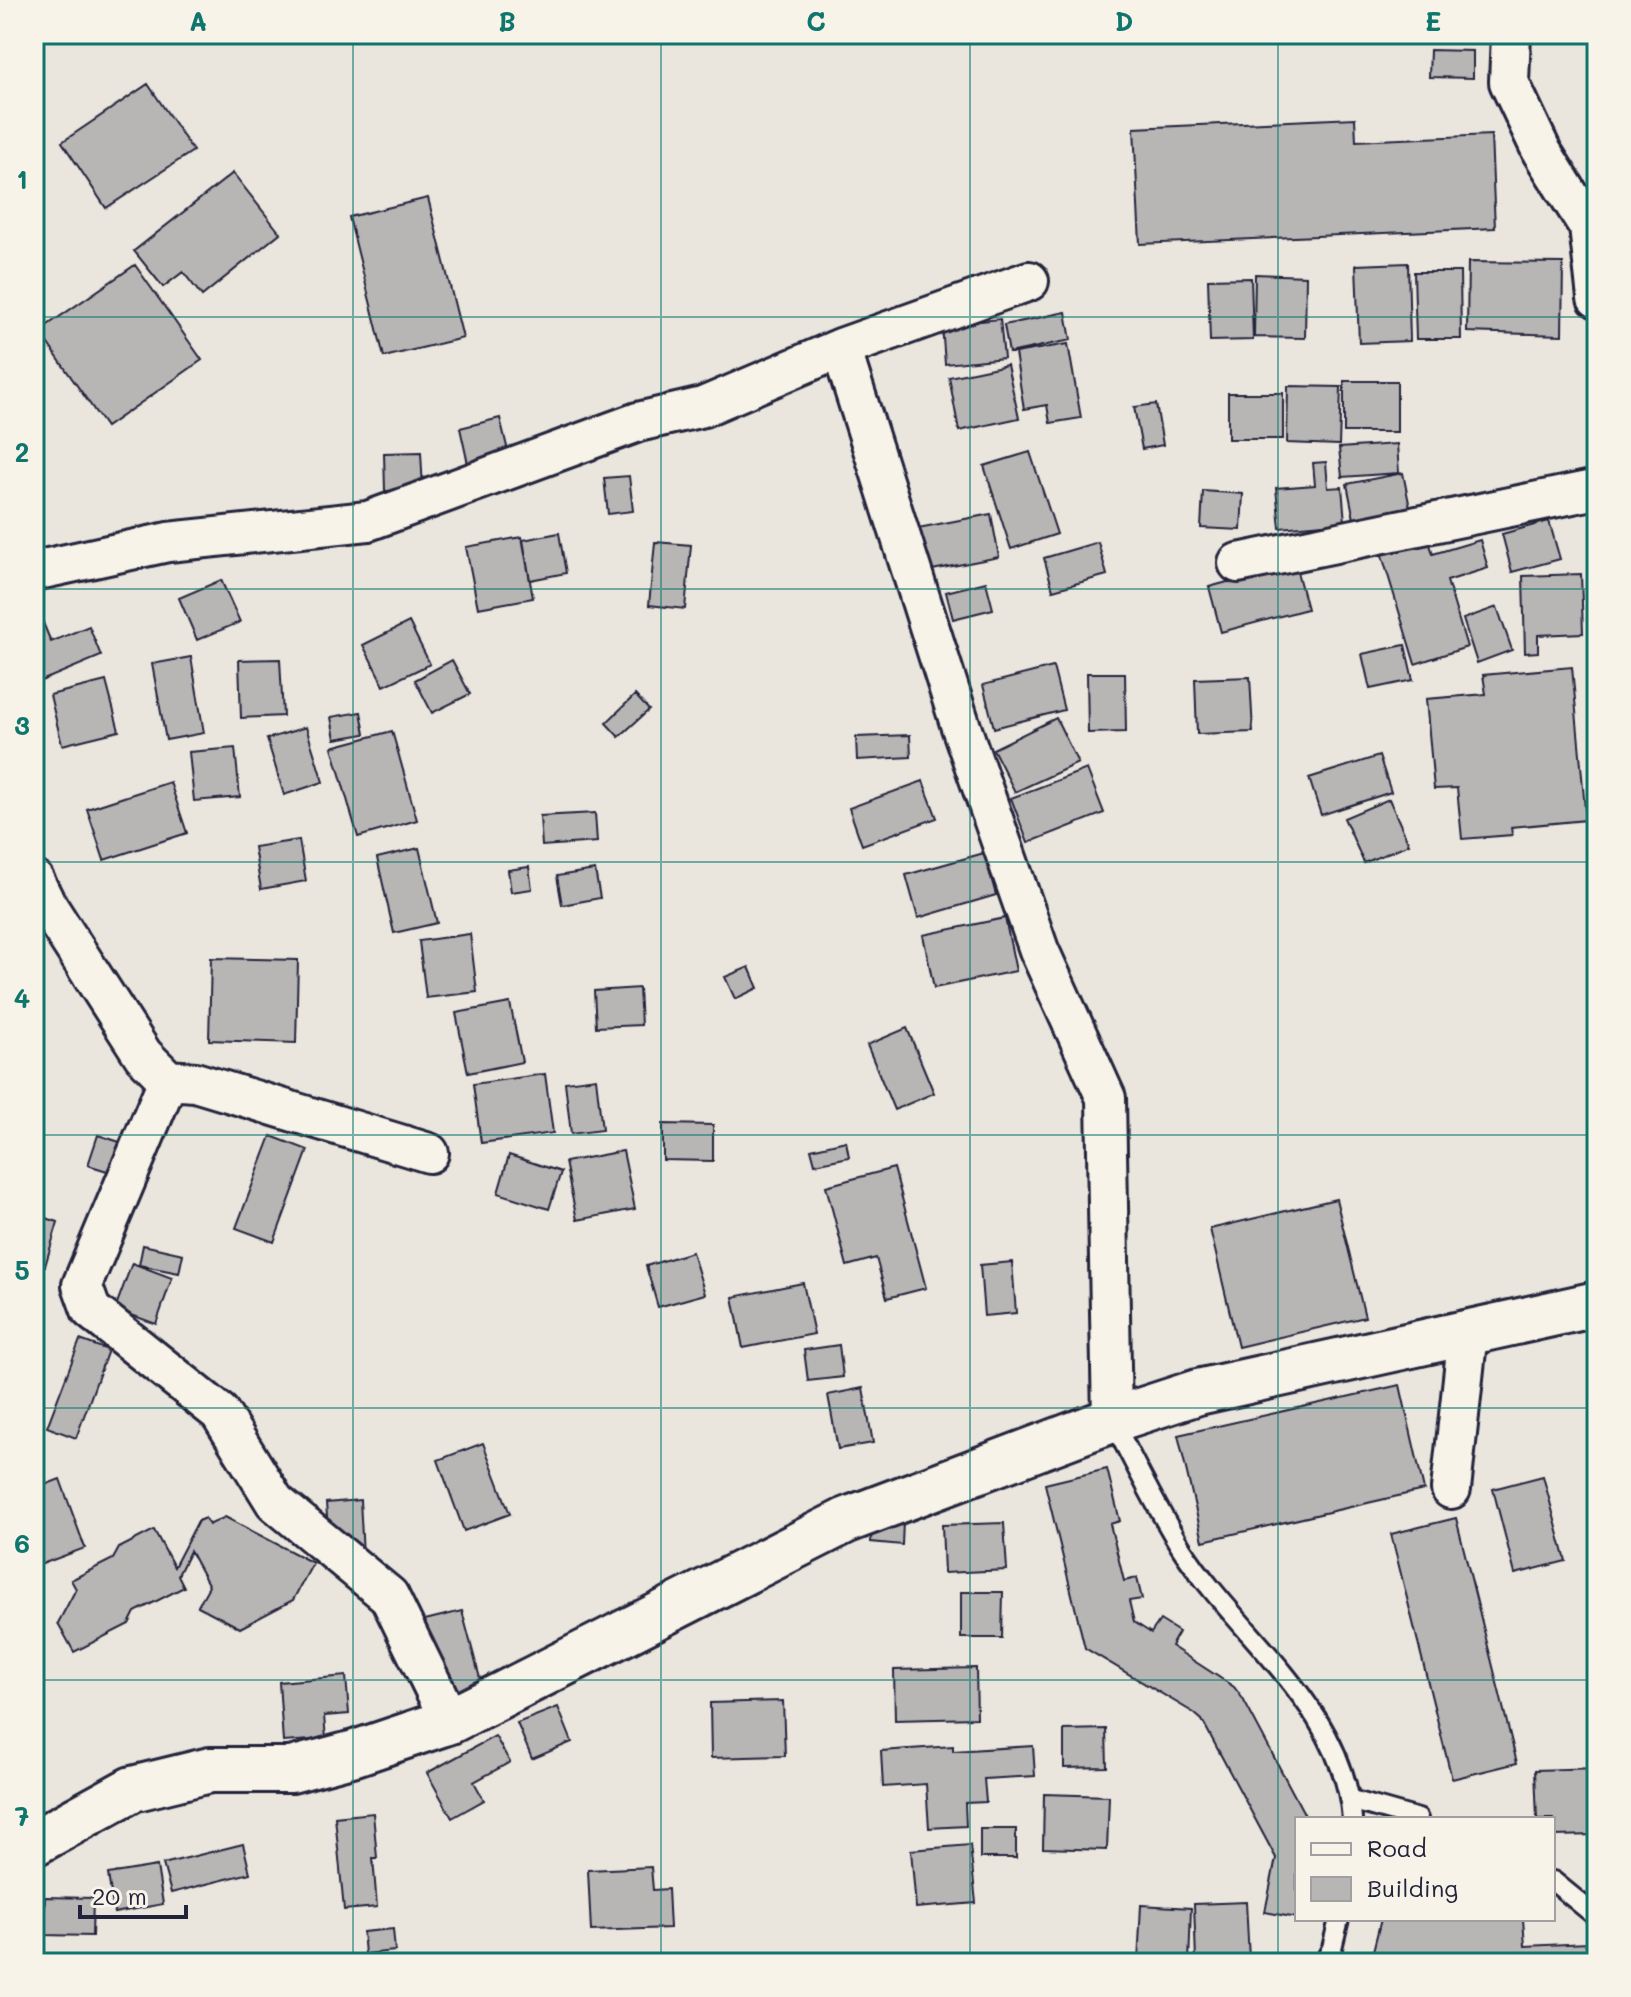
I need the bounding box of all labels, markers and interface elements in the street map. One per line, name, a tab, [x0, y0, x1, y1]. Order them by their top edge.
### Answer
text: A	[189, 4, 207, 38]
text: B	[498, 4, 516, 38]
text: C	[806, 4, 826, 38]
text: D	[1115, 4, 1133, 38]
text: E	[1425, 4, 1441, 38]
text: 1	[16, 162, 28, 196]
text: 2	[15, 435, 29, 469]
text: 3	[14, 708, 30, 742]
text: 4	[14, 981, 30, 1015]
text: 5	[14, 1253, 30, 1287]
text: 6	[14, 1526, 30, 1560]
text: 7	[15, 1799, 29, 1833]
legend	[1295, 1817, 1555, 1921]
text: Road	[1367, 1832, 1427, 1863]
scale bar	[80, 1869, 186, 1919]
text: Building	[1367, 1872, 1458, 1903]
text: 20 m	[92, 1880, 147, 1911]

